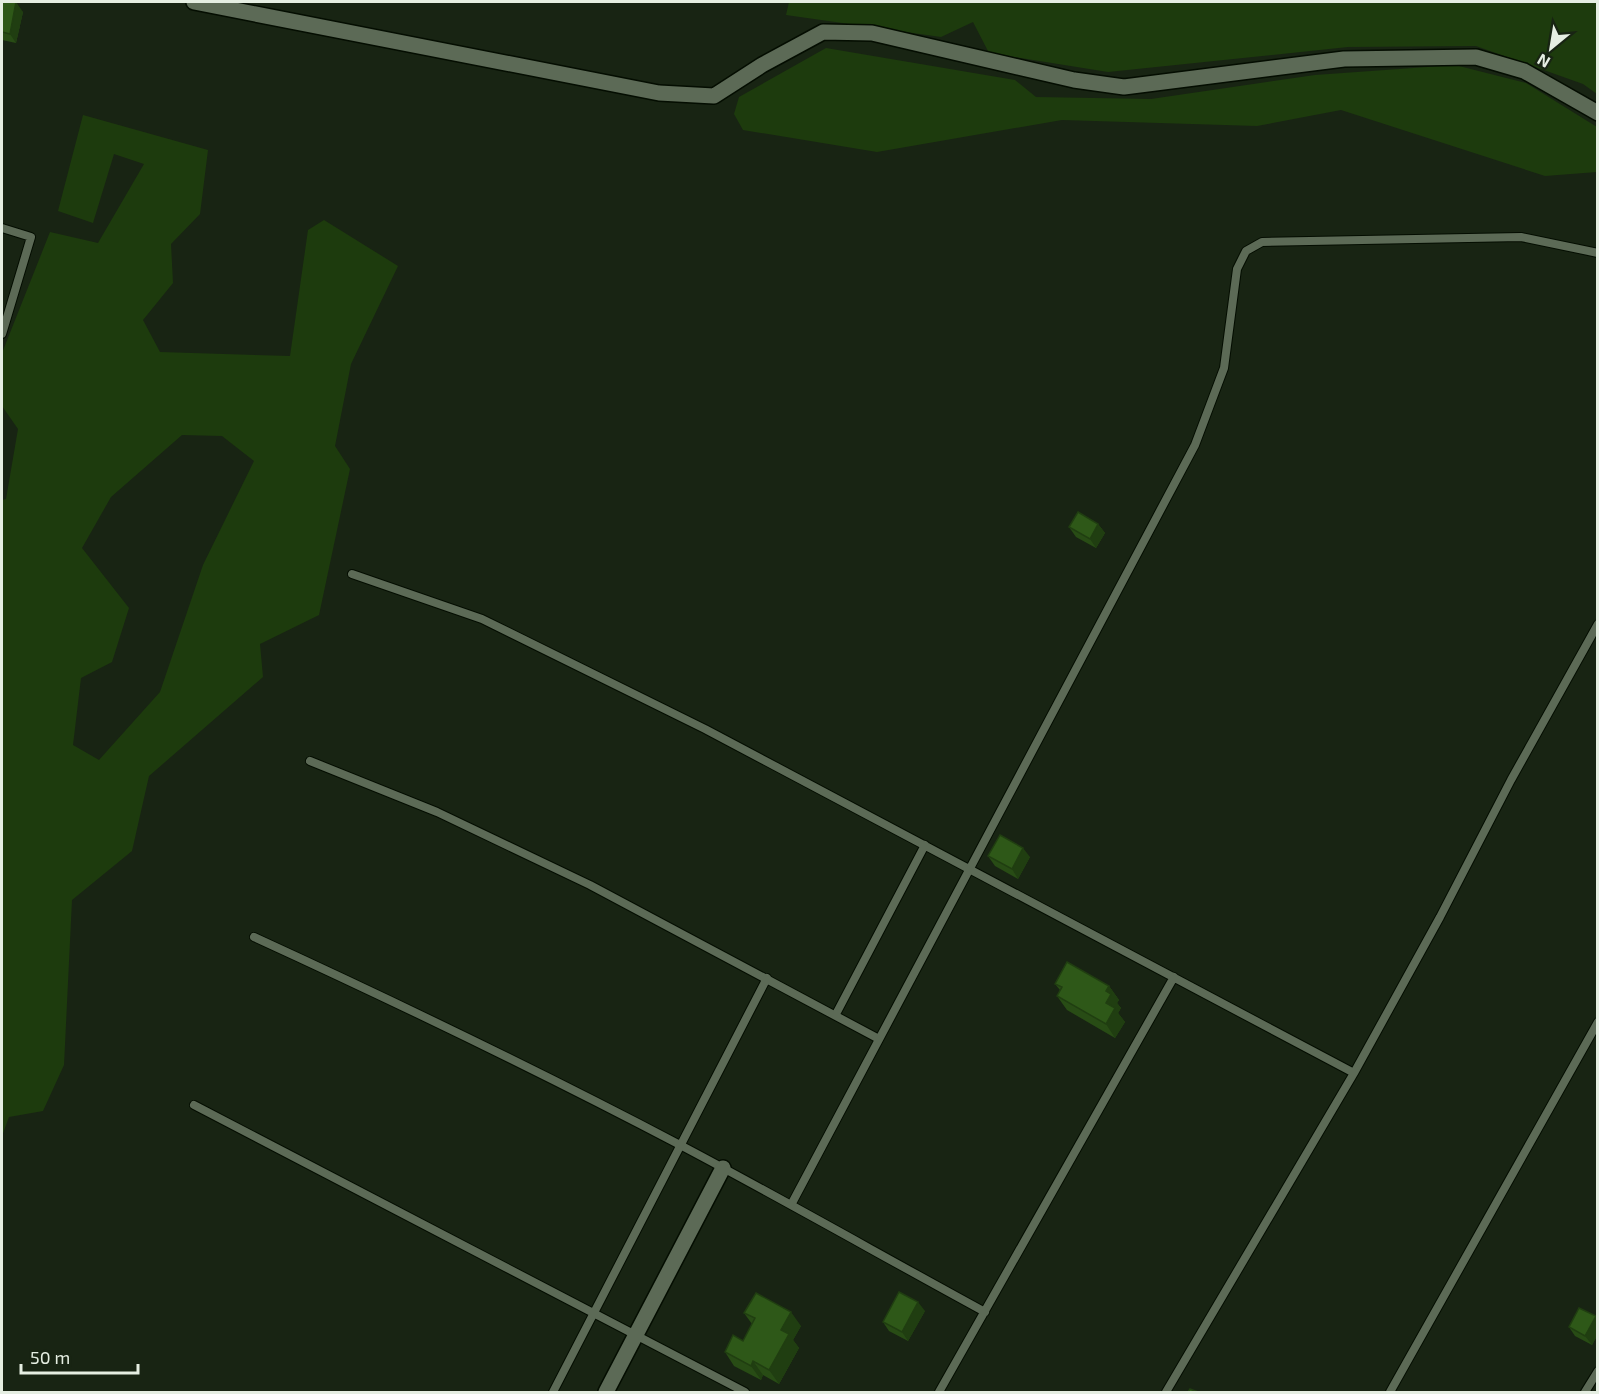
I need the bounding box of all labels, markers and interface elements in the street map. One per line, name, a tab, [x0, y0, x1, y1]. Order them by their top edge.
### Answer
north arrow	[1521, 18, 1581, 78]
text: N	[1533, 50, 1553, 73]
scale bar	[21, 1337, 138, 1375]
text: 50 m	[30, 1346, 70, 1368]

